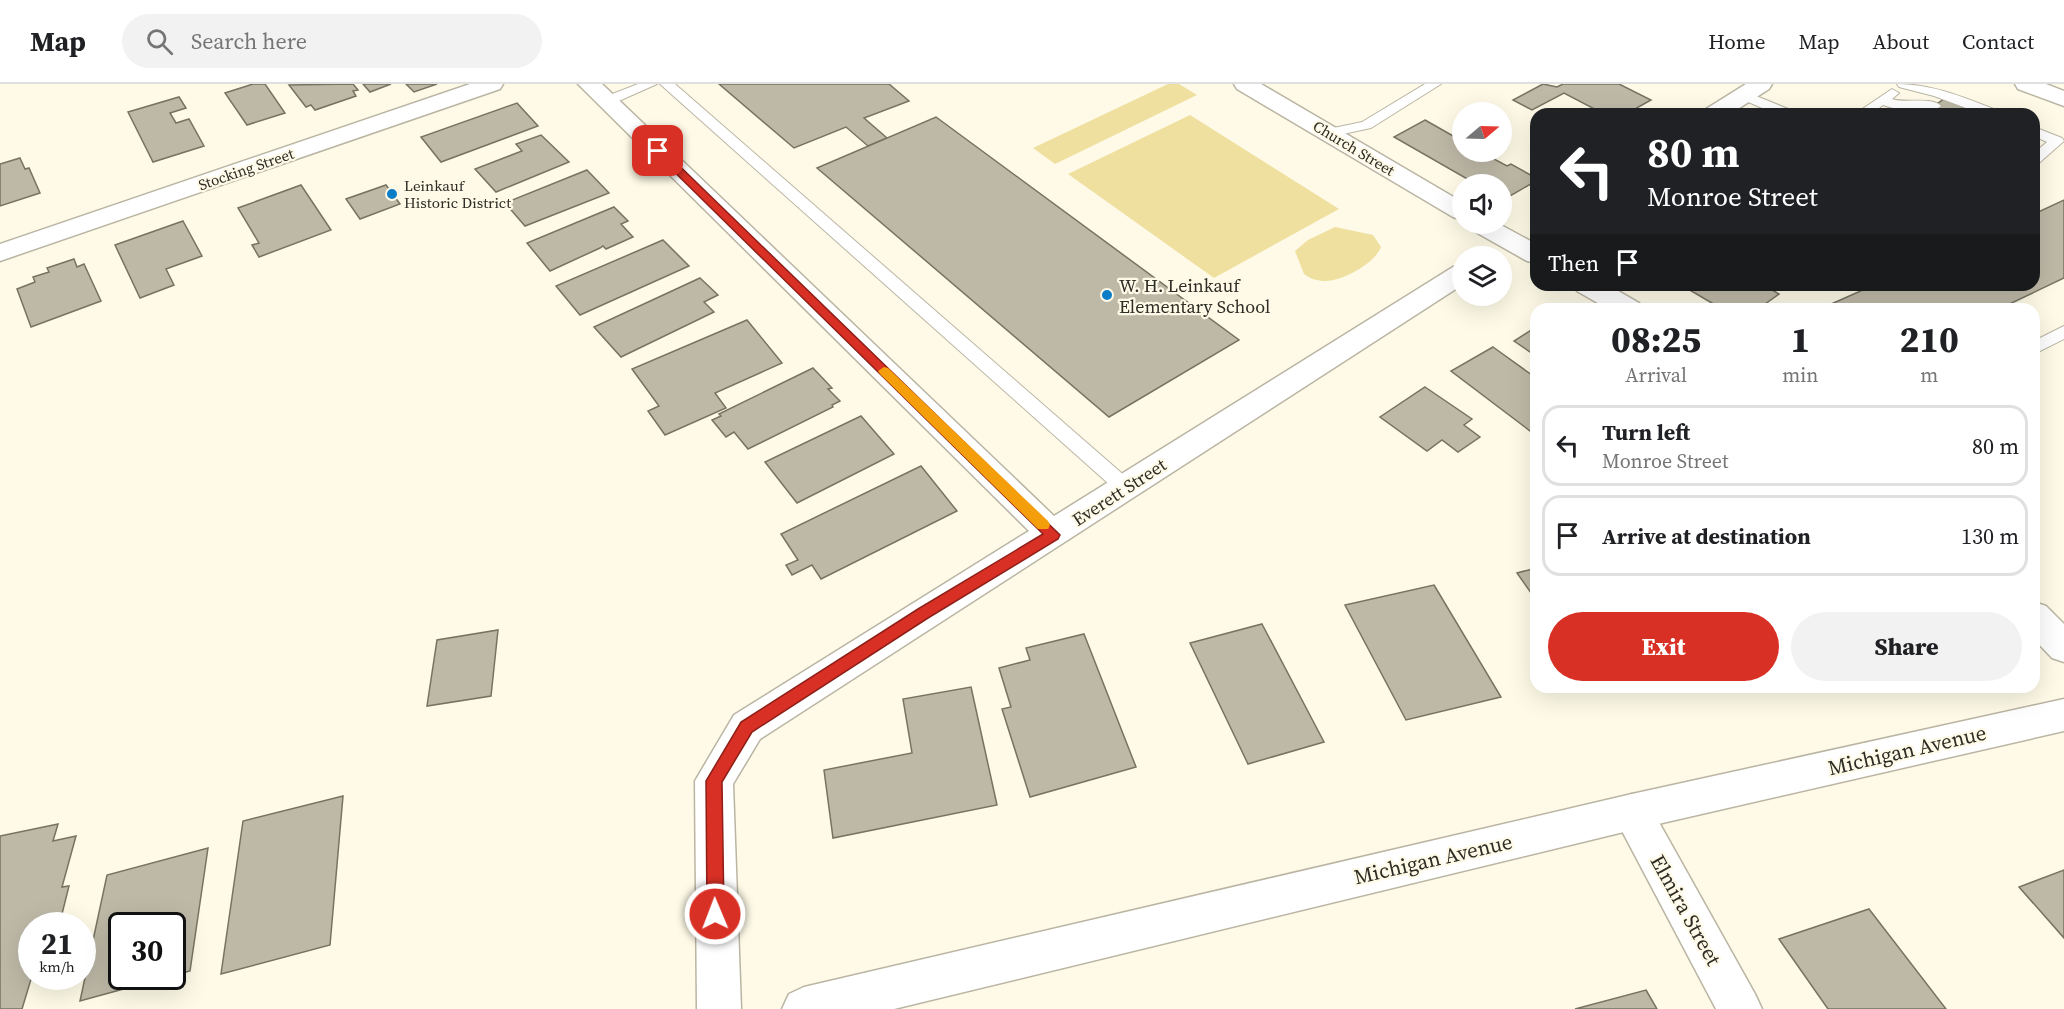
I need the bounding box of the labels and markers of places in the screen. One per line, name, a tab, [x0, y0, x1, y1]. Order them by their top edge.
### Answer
pin	[632, 125, 683, 176]
place label: Leinkauf Historic District	[404, 175, 511, 213]
marker: Leinkauf Historic District	[385, 187, 399, 201]
place label: W. H. Leinkauf Elementary School	[1119, 273, 1270, 319]
marker: W. H. Leinkauf Elementary School	[1100, 288, 1114, 302]

